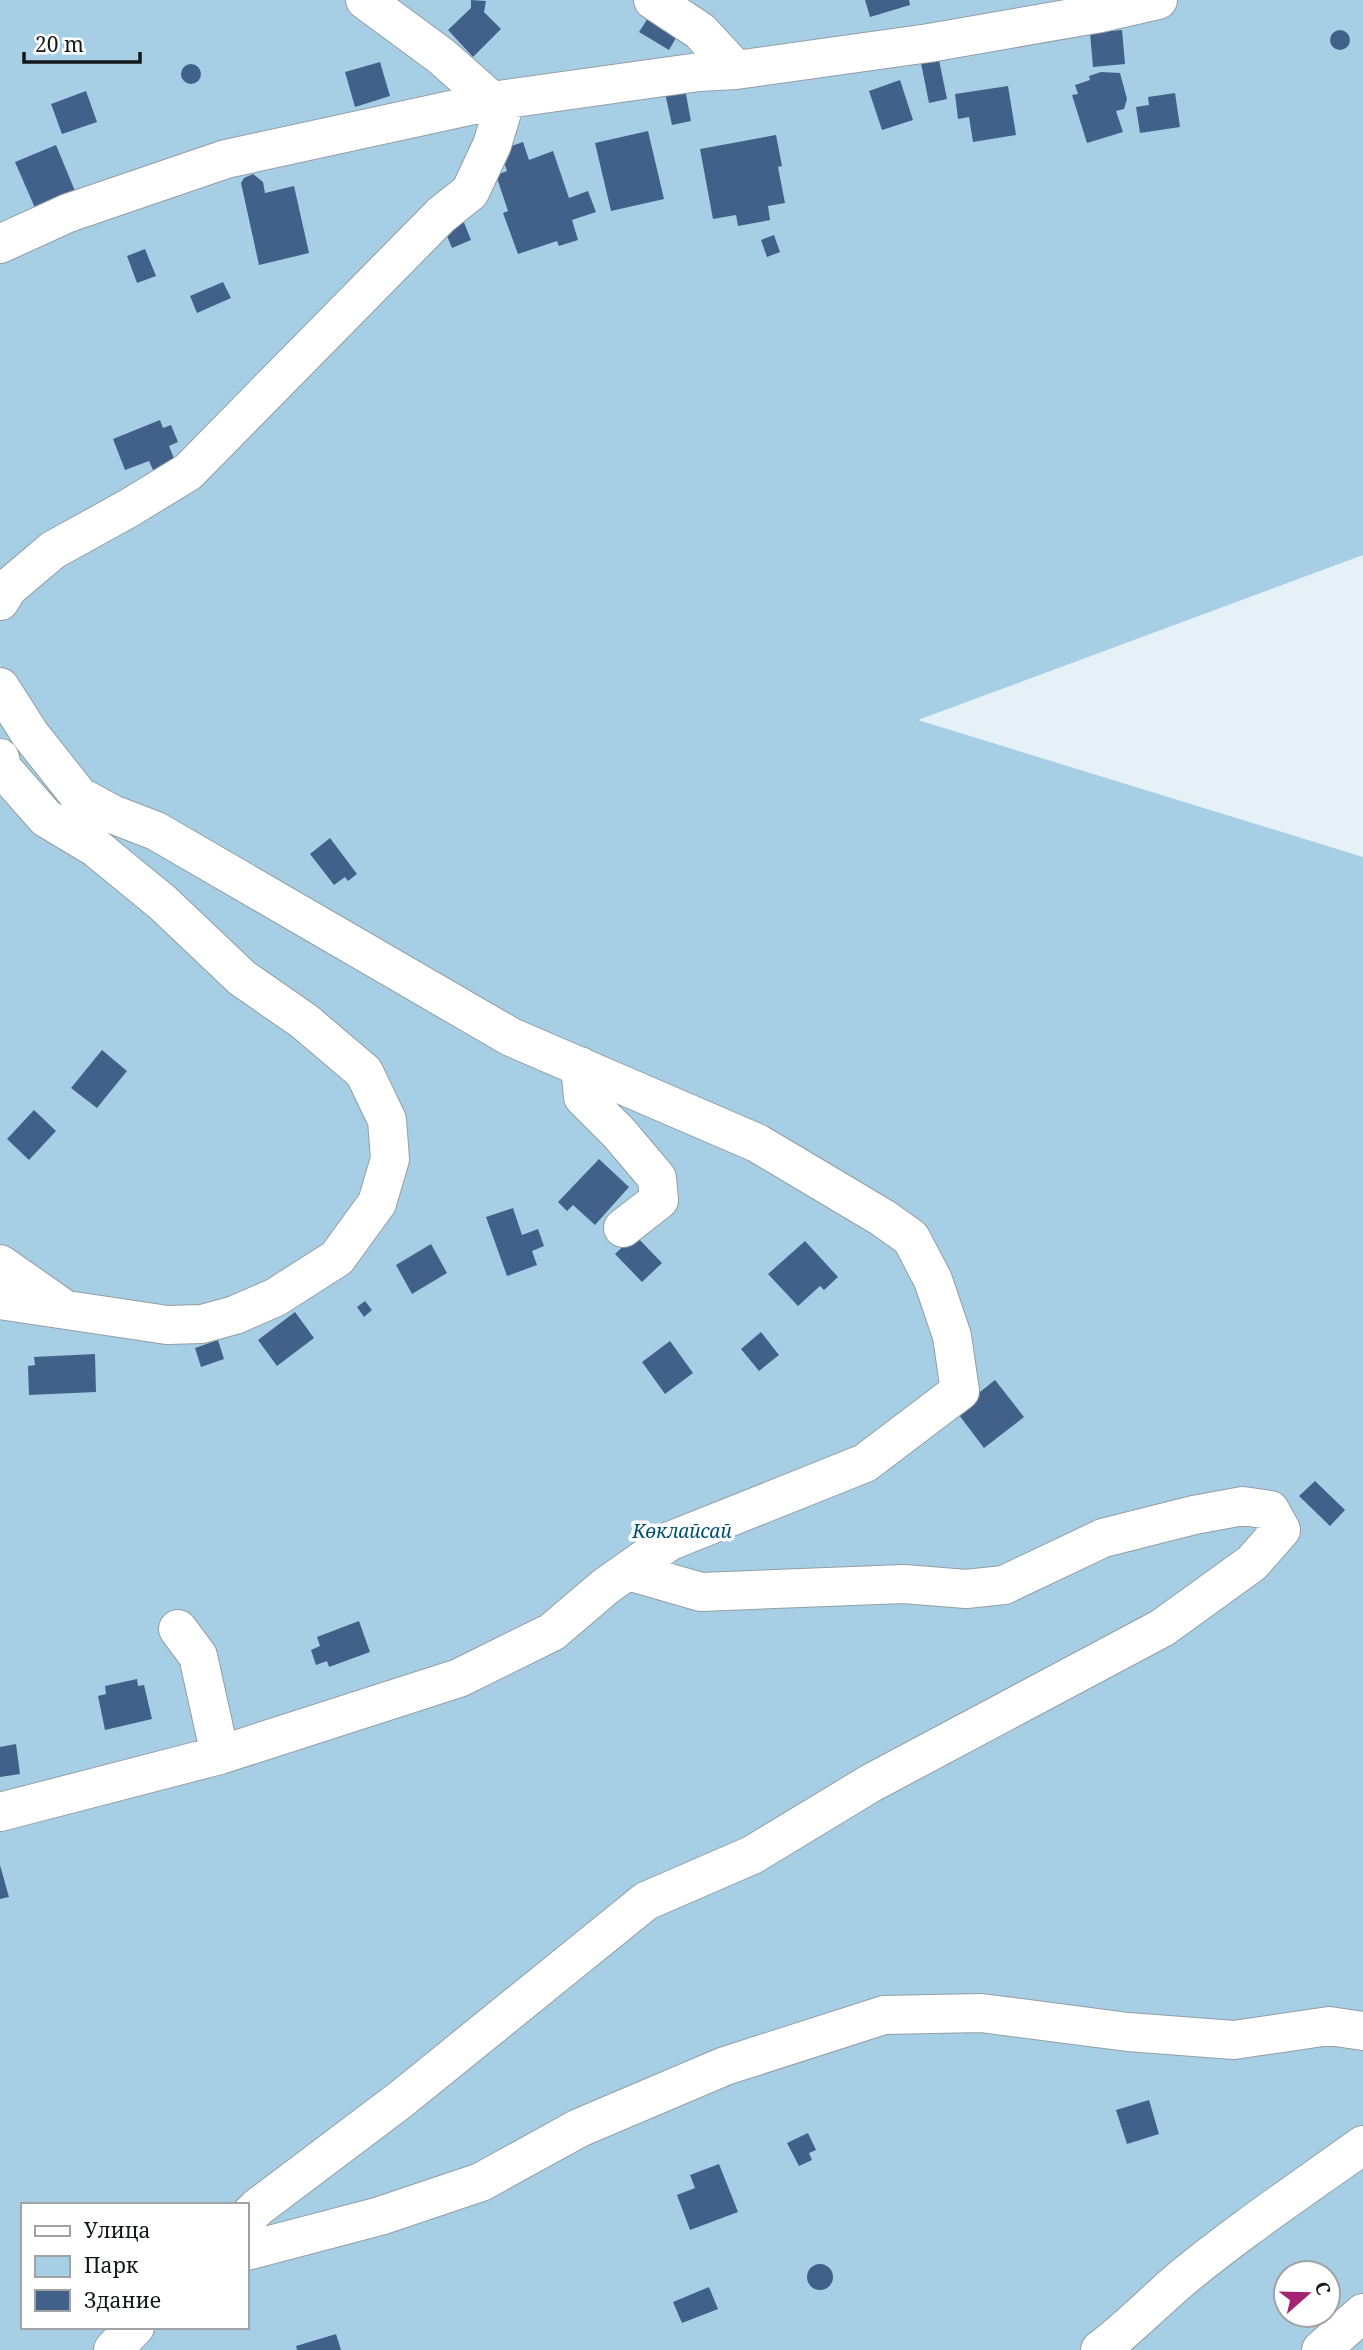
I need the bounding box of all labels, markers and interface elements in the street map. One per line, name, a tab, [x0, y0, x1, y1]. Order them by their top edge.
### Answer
scale bar	[24, 21, 140, 65]
text: 20 m	[35, 30, 84, 58]
park label: Көклайсай	[631, 1518, 732, 1544]
legend	[21, 2203, 248, 2329]
text: Улица	[84, 2216, 151, 2244]
text: Парк	[84, 2251, 139, 2279]
north arrow	[1272, 2259, 1342, 2329]
text: С	[1309, 2278, 1337, 2299]
text: Здание	[84, 2286, 161, 2314]

